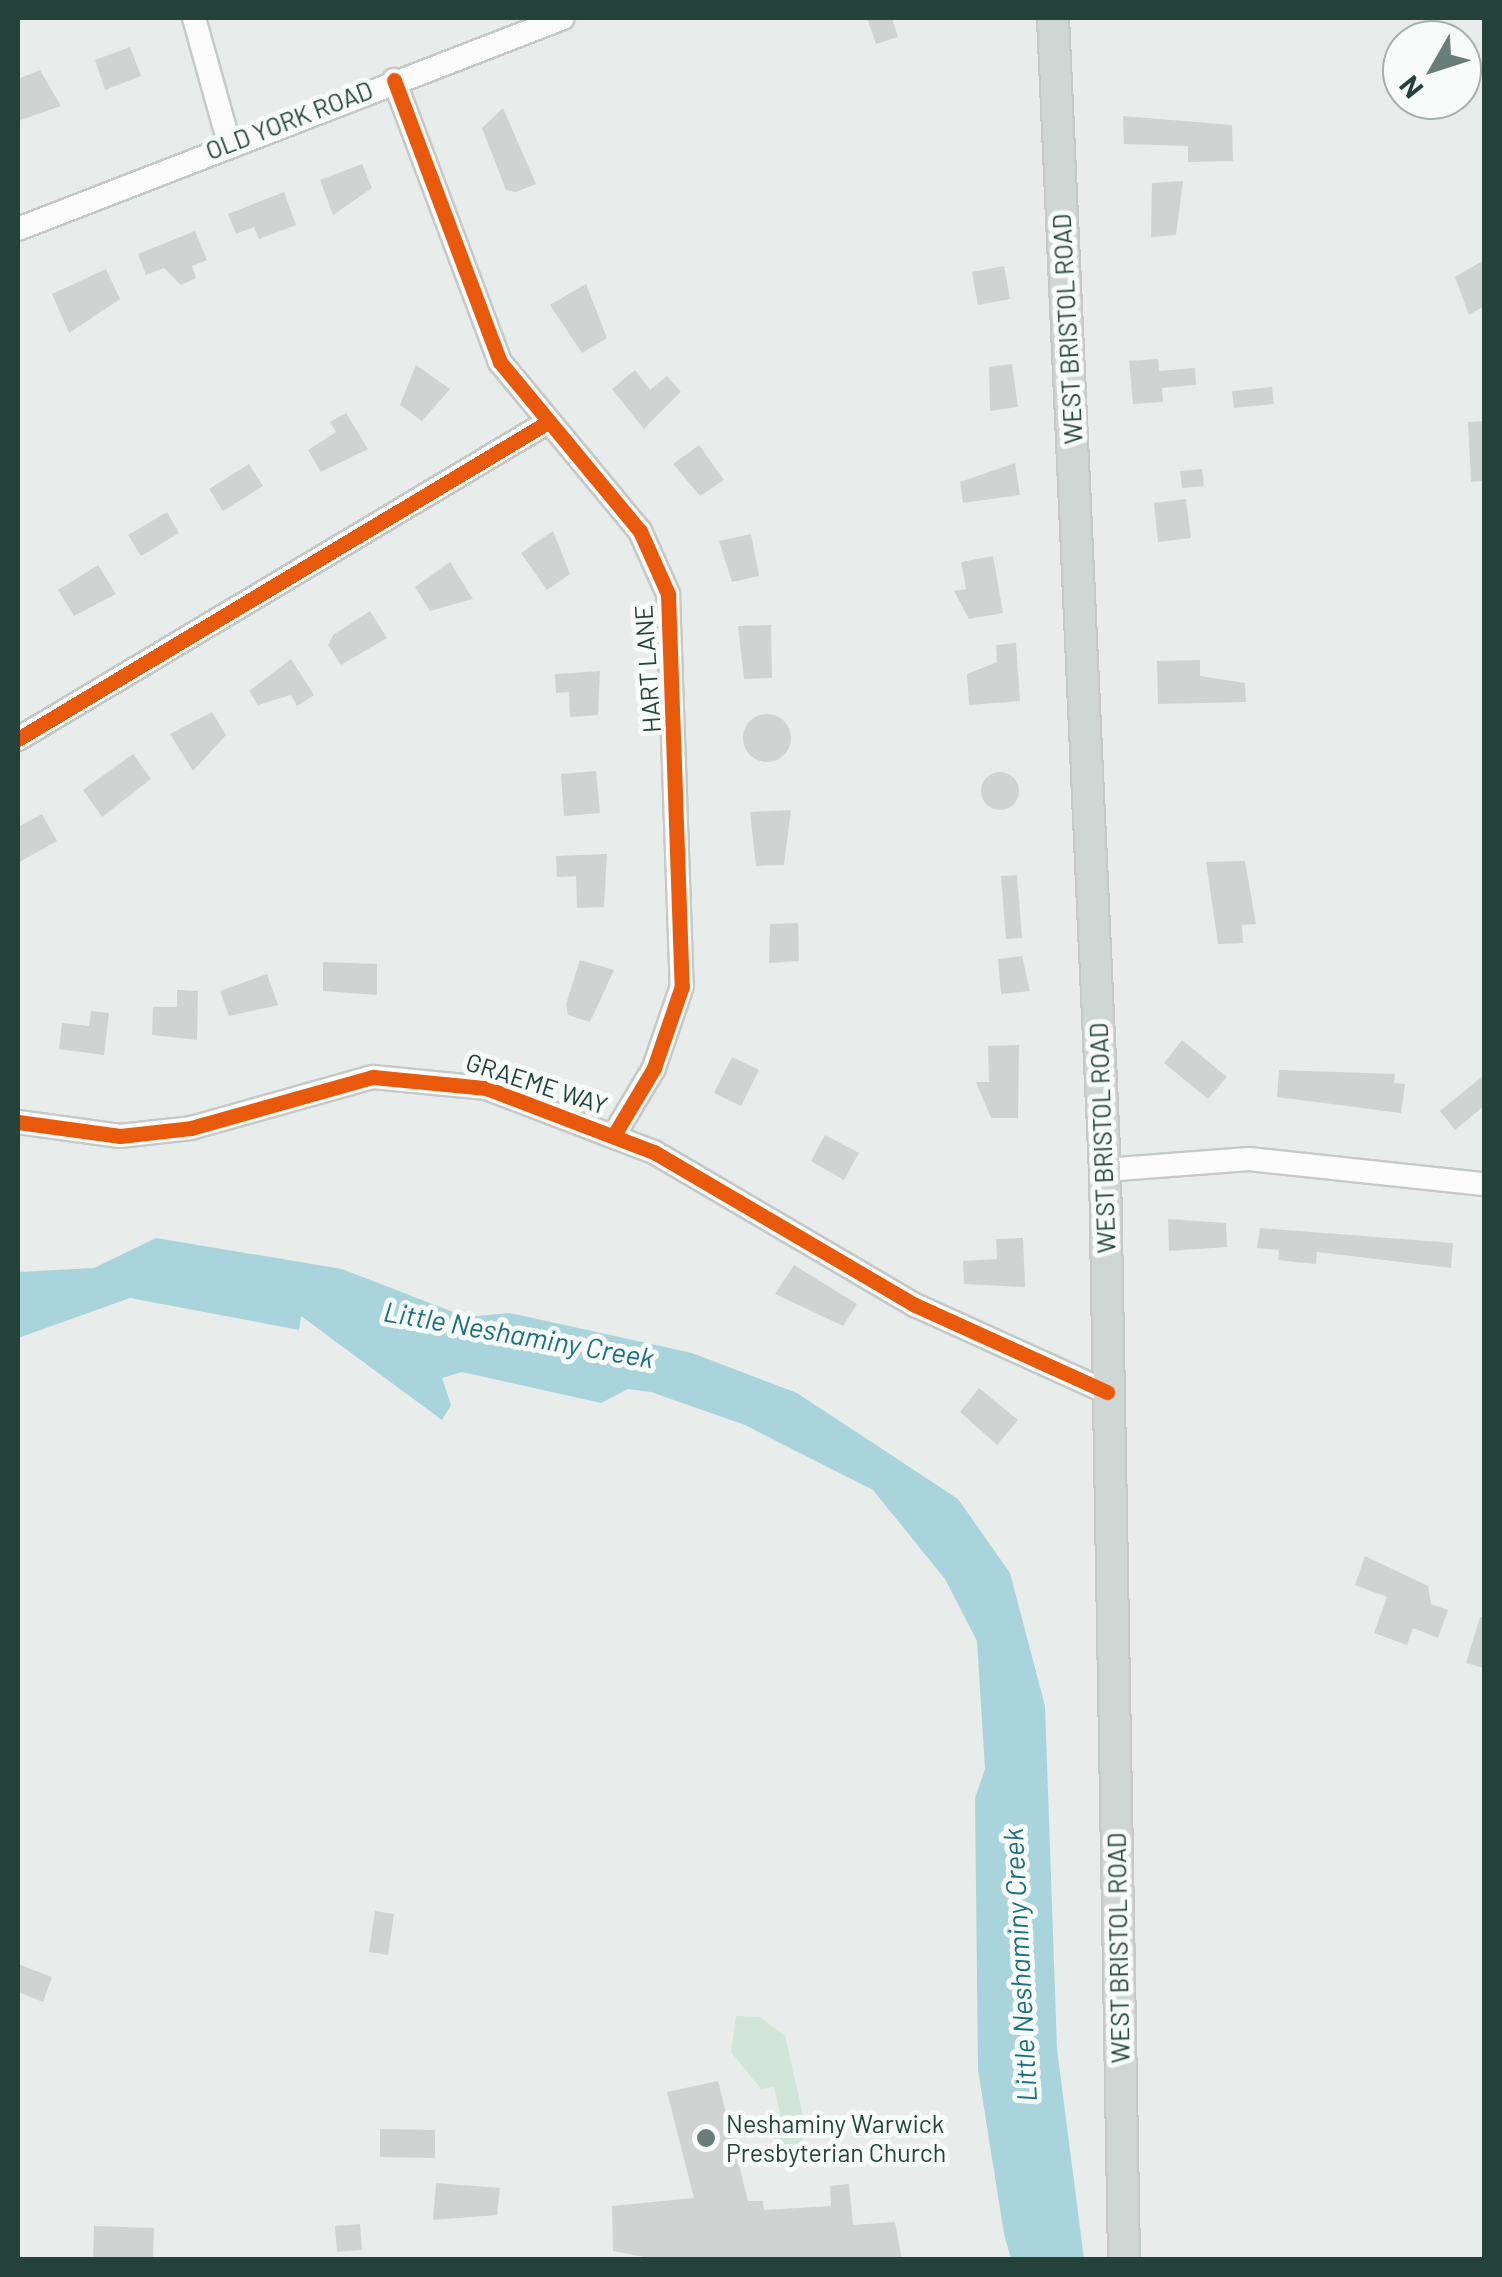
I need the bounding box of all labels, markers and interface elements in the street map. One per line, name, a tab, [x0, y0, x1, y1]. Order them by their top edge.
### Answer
north arrow	[1382, 20, 1482, 120]
text: N	[1391, 70, 1429, 106]
street label: OLD YORK ROAD	[201, 74, 377, 166]
street label: WEST BRISTOL ROAD	[1046, 213, 1088, 445]
street label: HART LANE	[628, 604, 666, 734]
street label: WEST BRISTOL ROAD	[1083, 1022, 1121, 1254]
street label: GRAEME WAY	[462, 1046, 612, 1120]
water label: Little Neshaminy Creek	[381, 1294, 657, 1374]
water label: Little Neshaminy Creek	[995, 1827, 1043, 2103]
street label: WEST BRISTOL ROAD	[1101, 1832, 1135, 2064]
place label: Neshaminy Warwick Presbyterian Church	[726, 2109, 946, 2168]
marker: Neshaminy Warwick Presbyterian Church	[695, 2127, 717, 2149]

